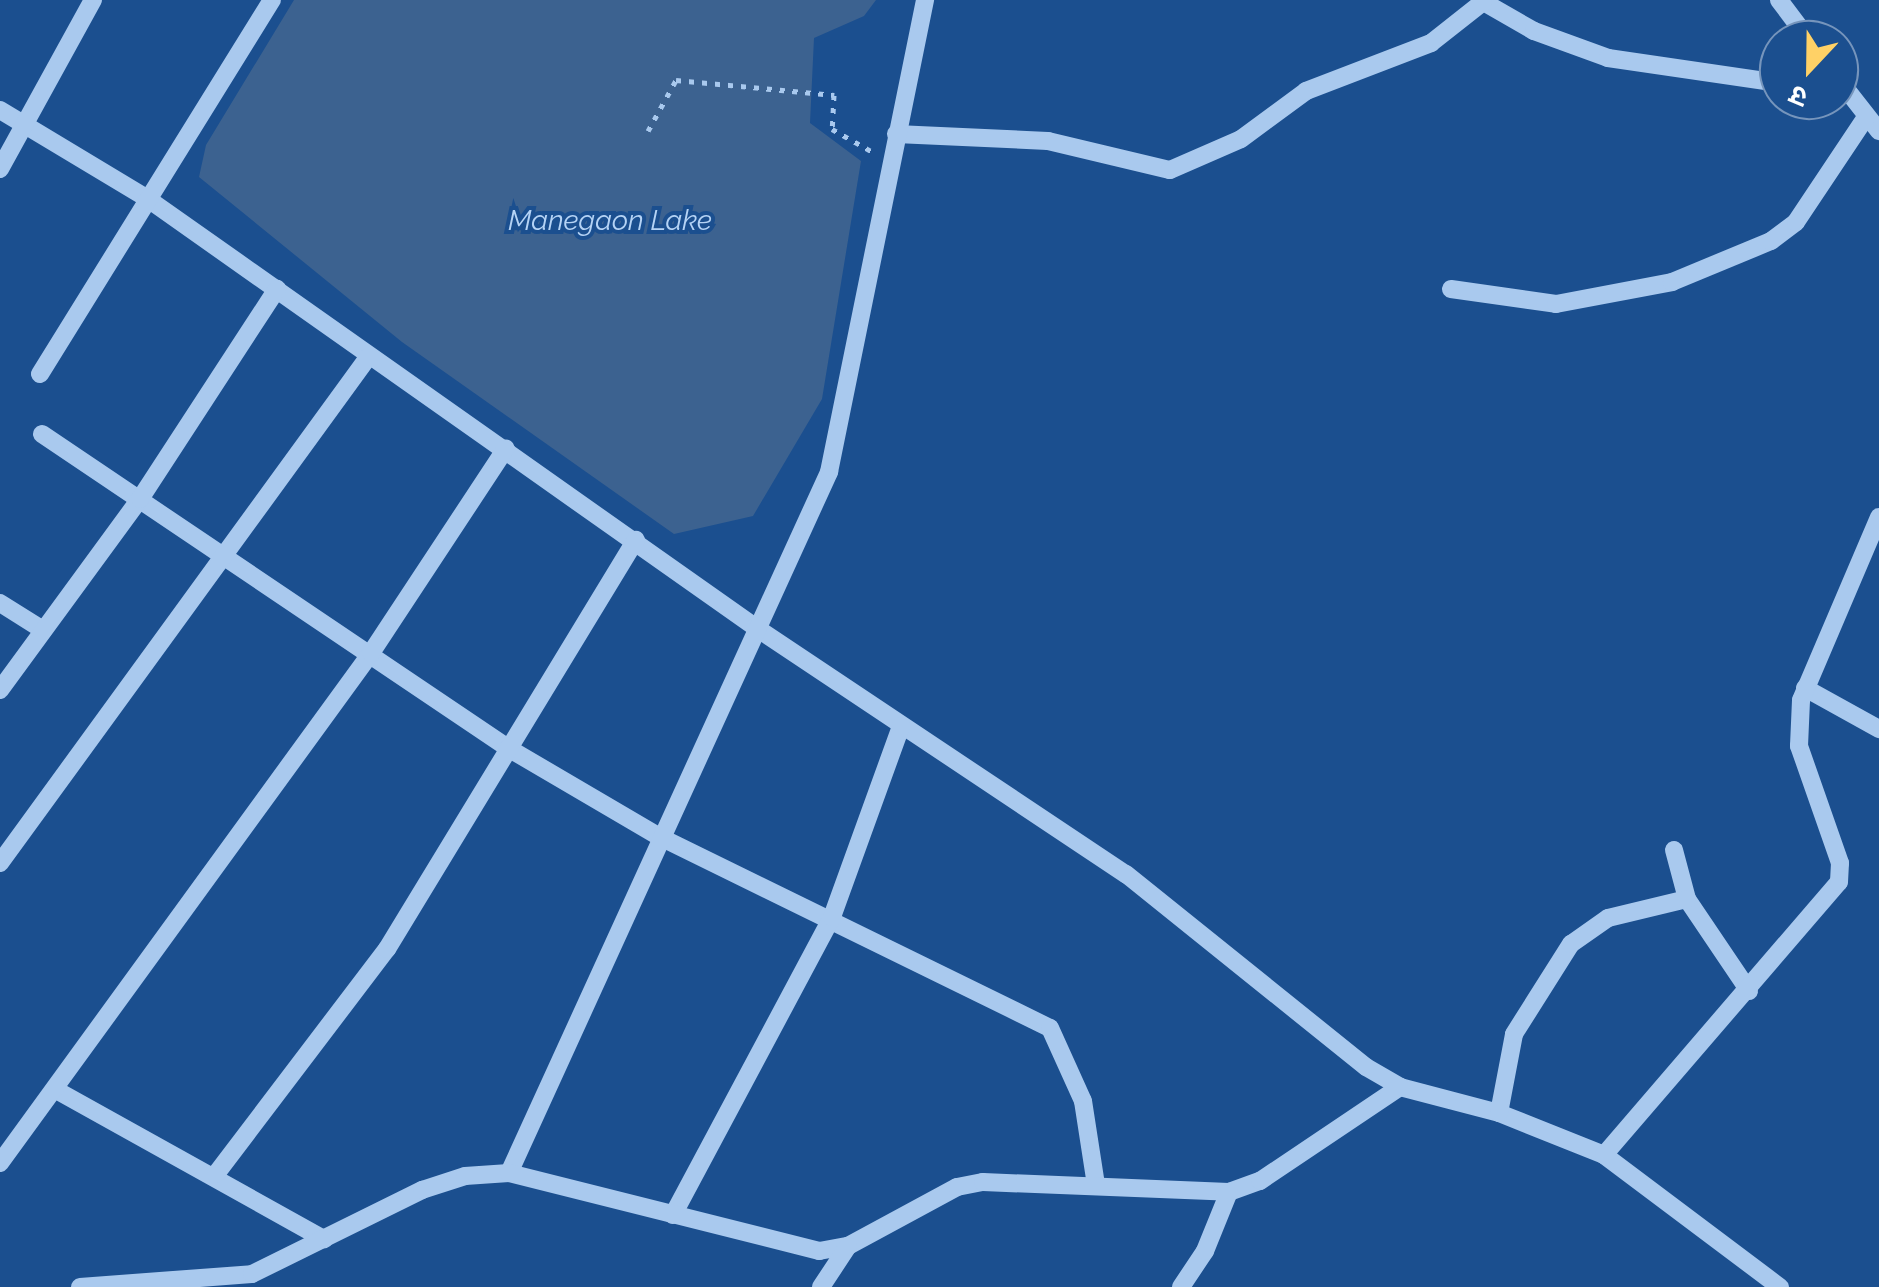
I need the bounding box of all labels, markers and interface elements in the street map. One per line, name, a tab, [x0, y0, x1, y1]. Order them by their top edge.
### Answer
north arrow	[1759, 20, 1859, 120]
text: उ	[1785, 78, 1812, 115]
water label: Manegaon Lake	[508, 204, 712, 238]

